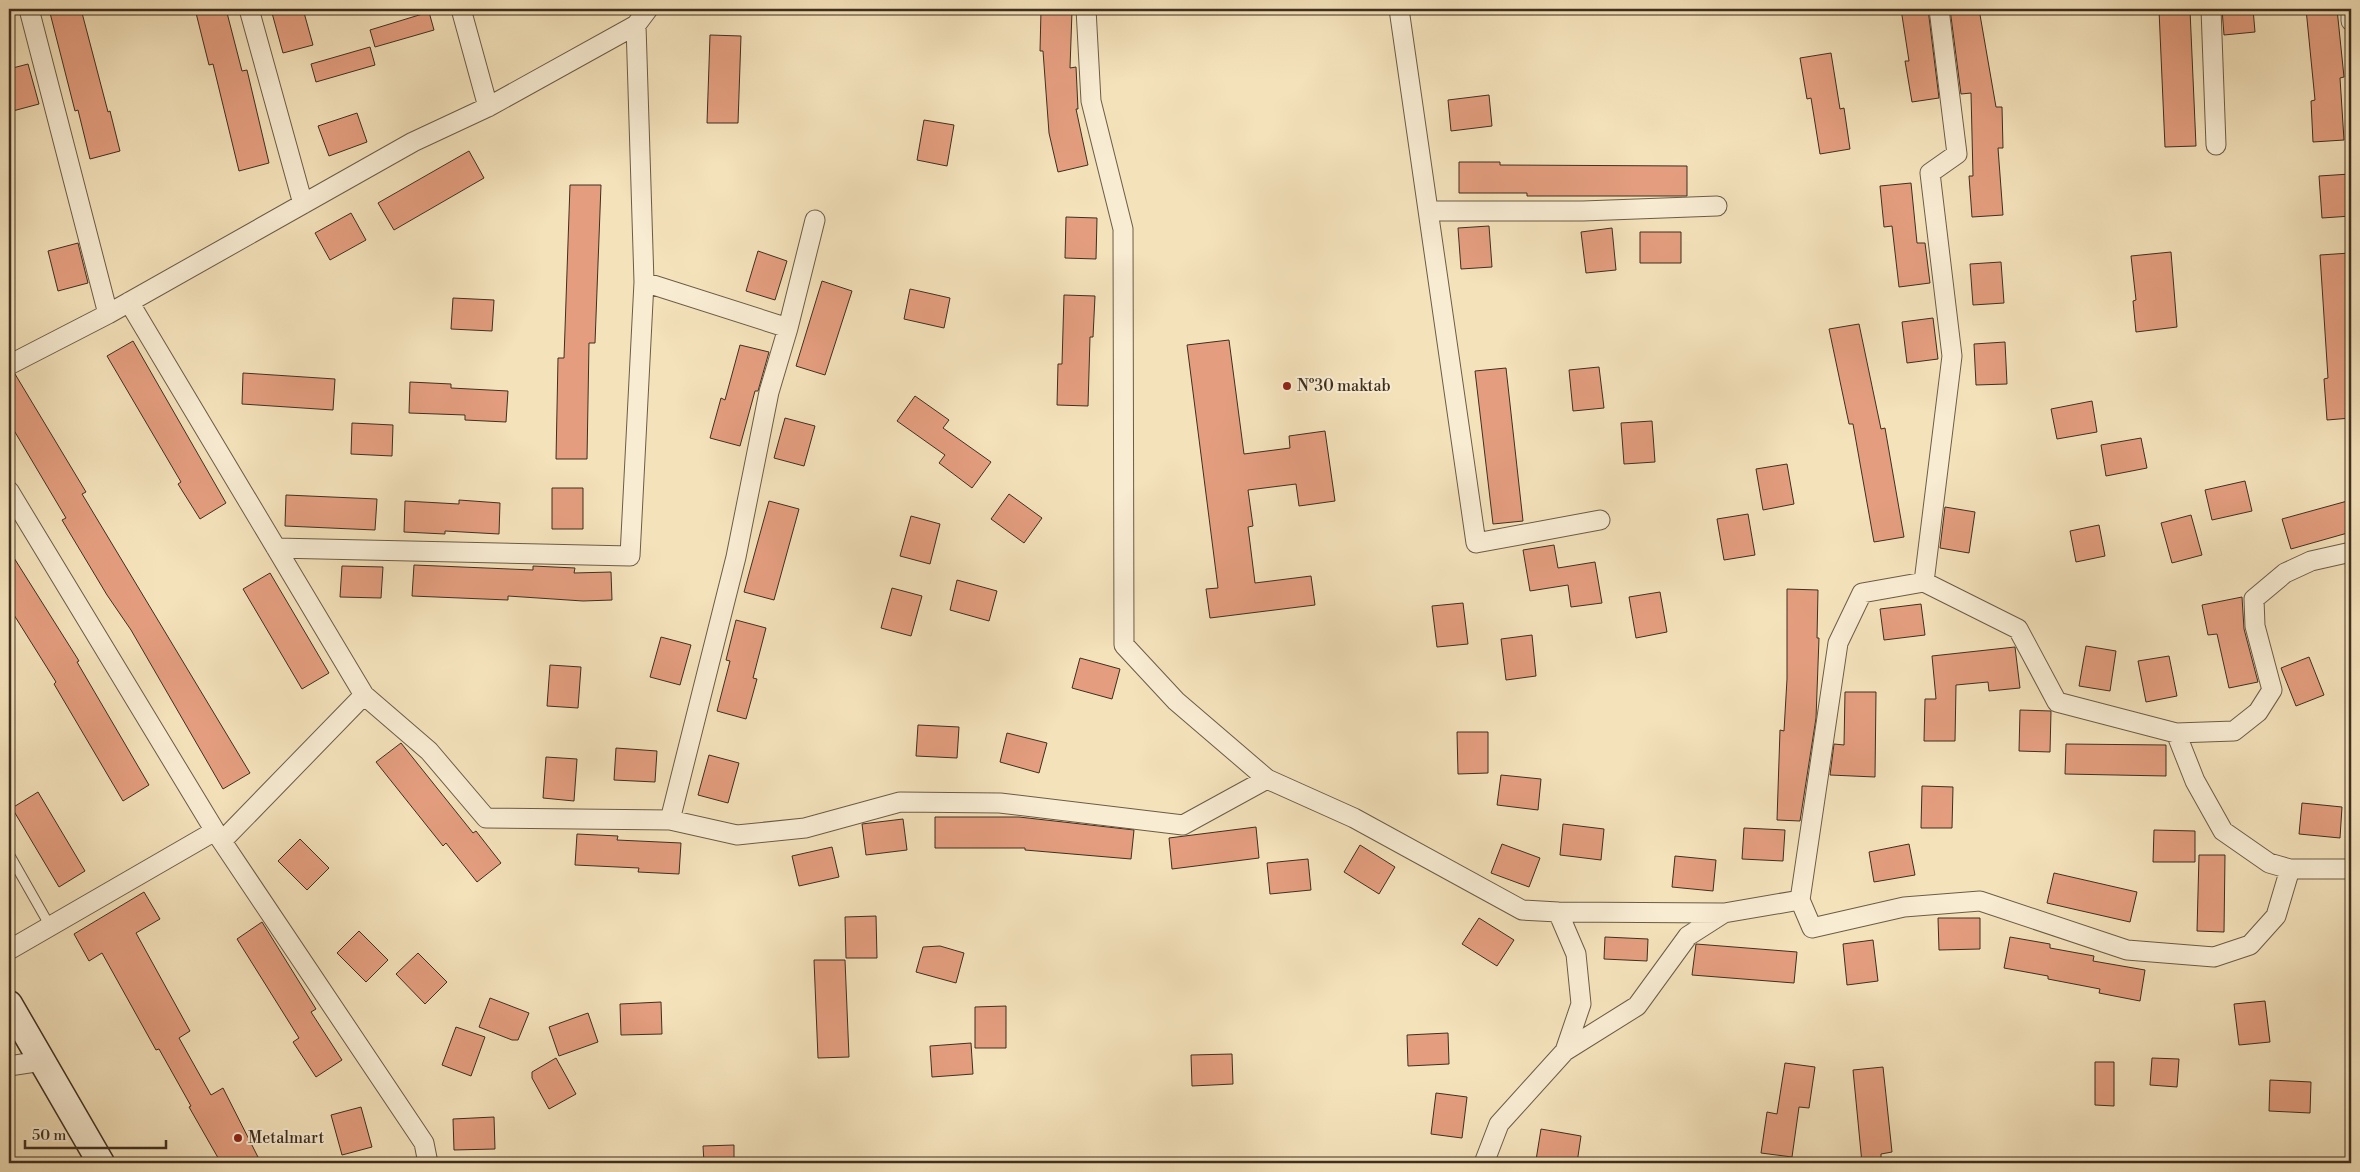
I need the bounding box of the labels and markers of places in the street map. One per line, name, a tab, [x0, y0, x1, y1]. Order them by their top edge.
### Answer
place label: №30 maktab	[1297, 376, 1391, 396]
marker: №30 maktab	[1281, 380, 1293, 392]
place label: Metalmart	[248, 1128, 324, 1148]
marker: Metalmart	[232, 1132, 244, 1144]

